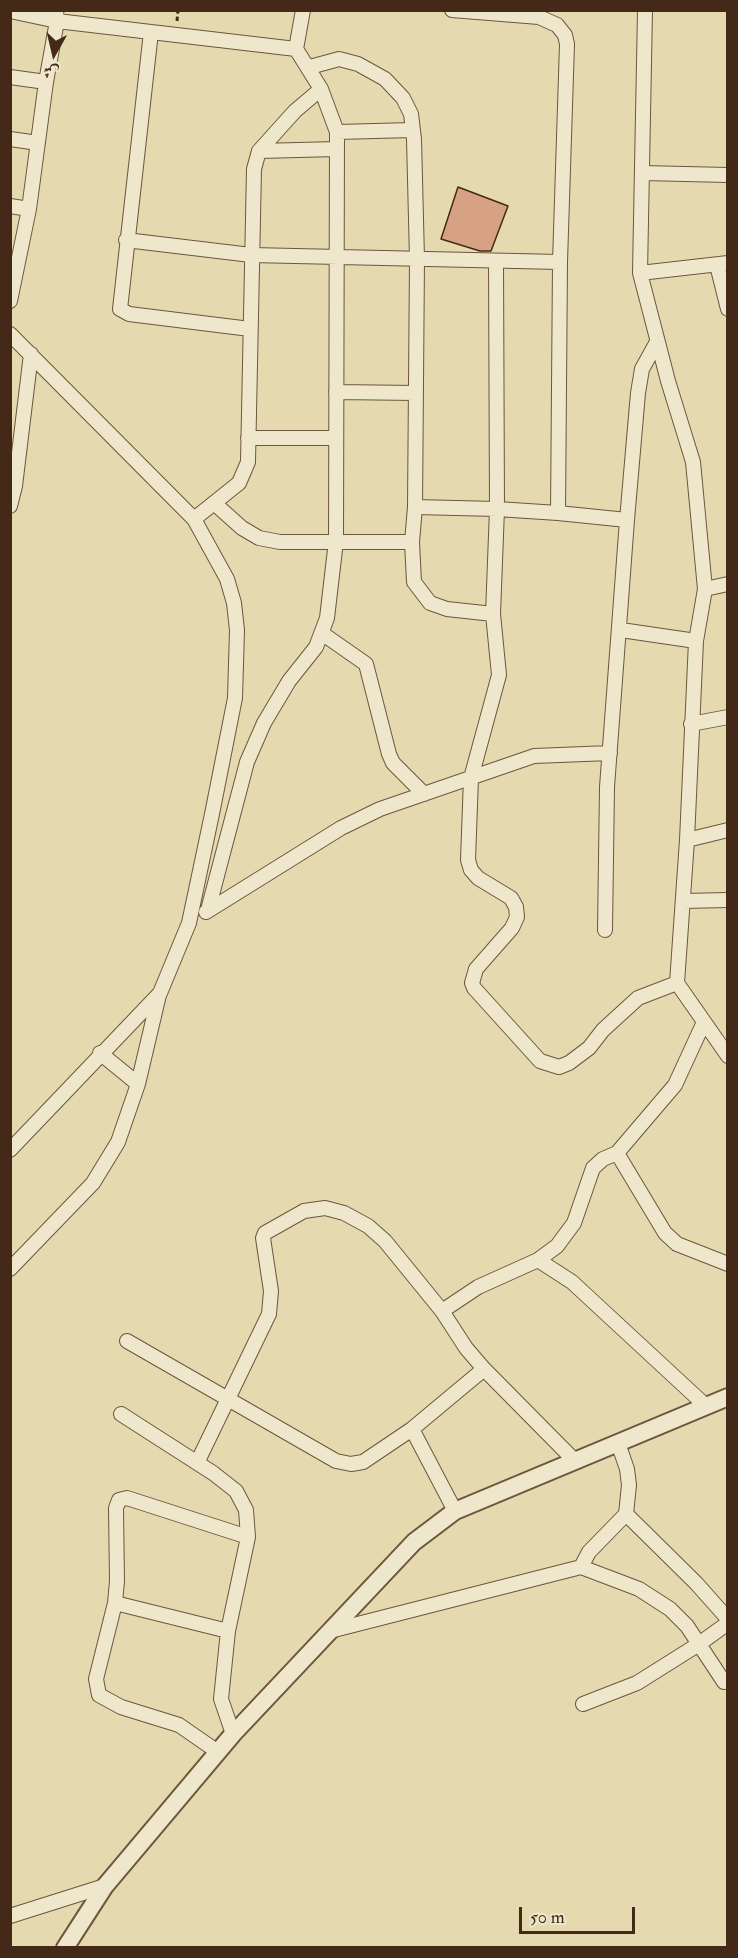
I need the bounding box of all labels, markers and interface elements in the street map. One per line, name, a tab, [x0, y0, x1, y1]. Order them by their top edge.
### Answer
north arrow	[24, 24, 84, 84]
text: ش	[42, 61, 61, 83]
scale bar	[522, 1895, 638, 1933]
text: 50 m	[530, 1906, 565, 1929]

